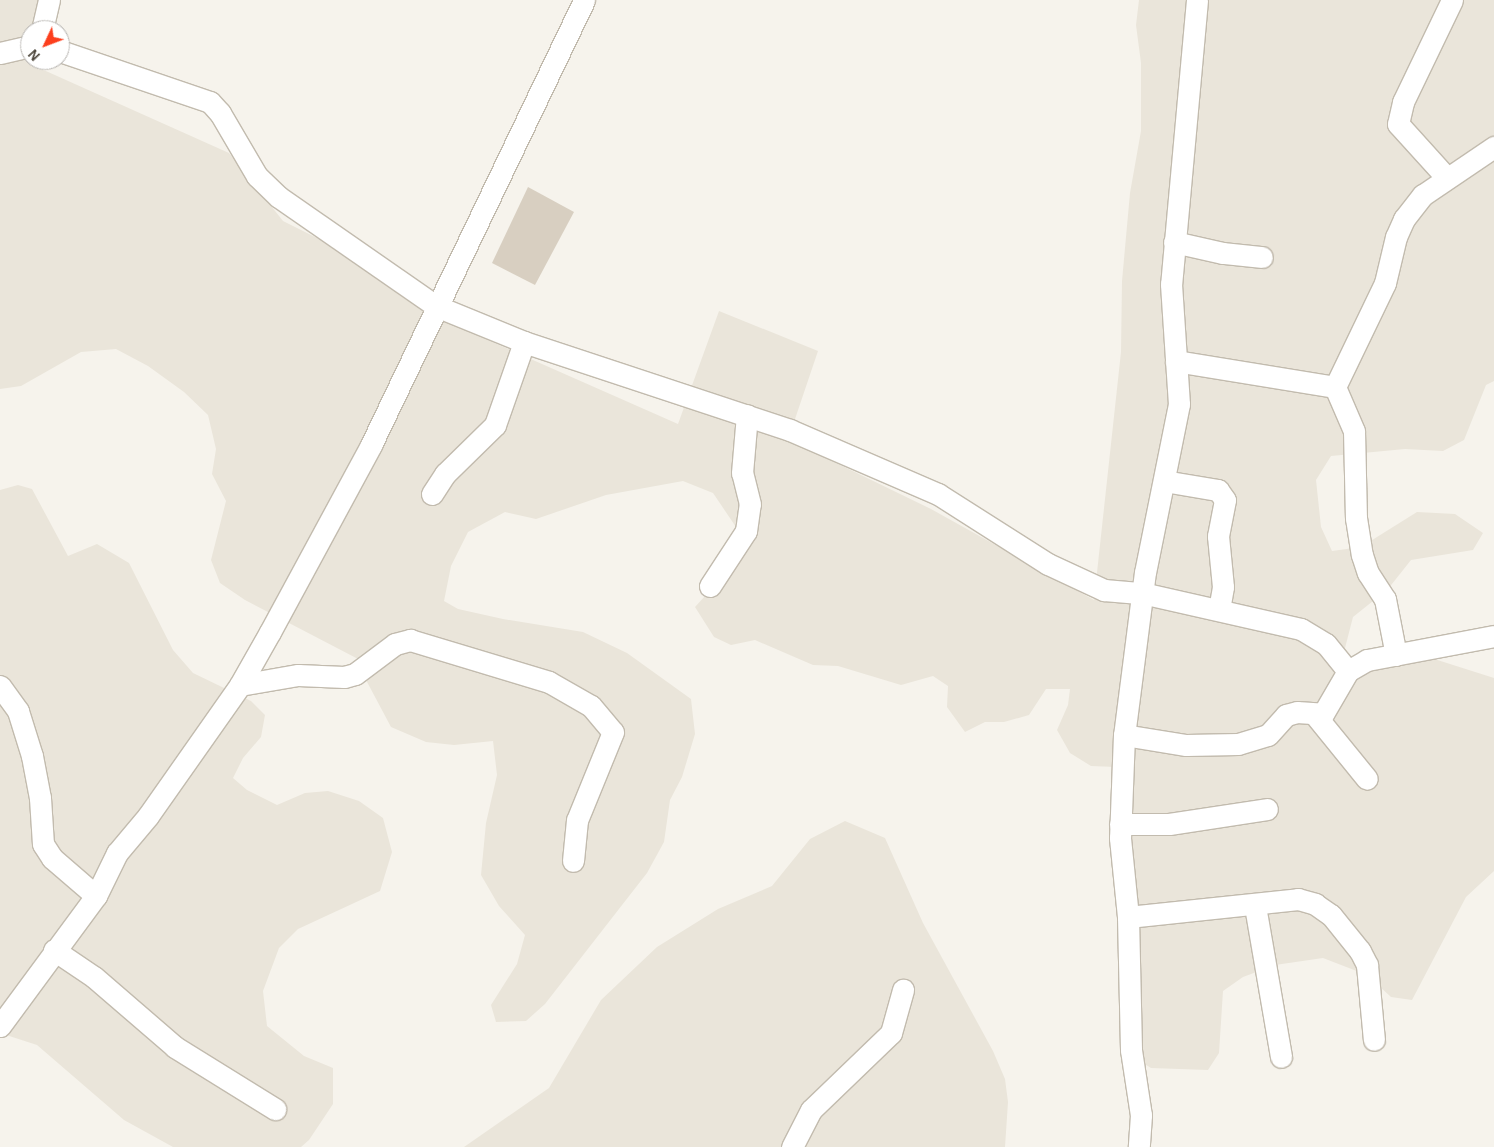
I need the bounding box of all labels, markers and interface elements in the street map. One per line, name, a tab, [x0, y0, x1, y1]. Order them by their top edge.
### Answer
north arrow	[20, 20, 70, 70]
text: N	[26, 46, 43, 63]

